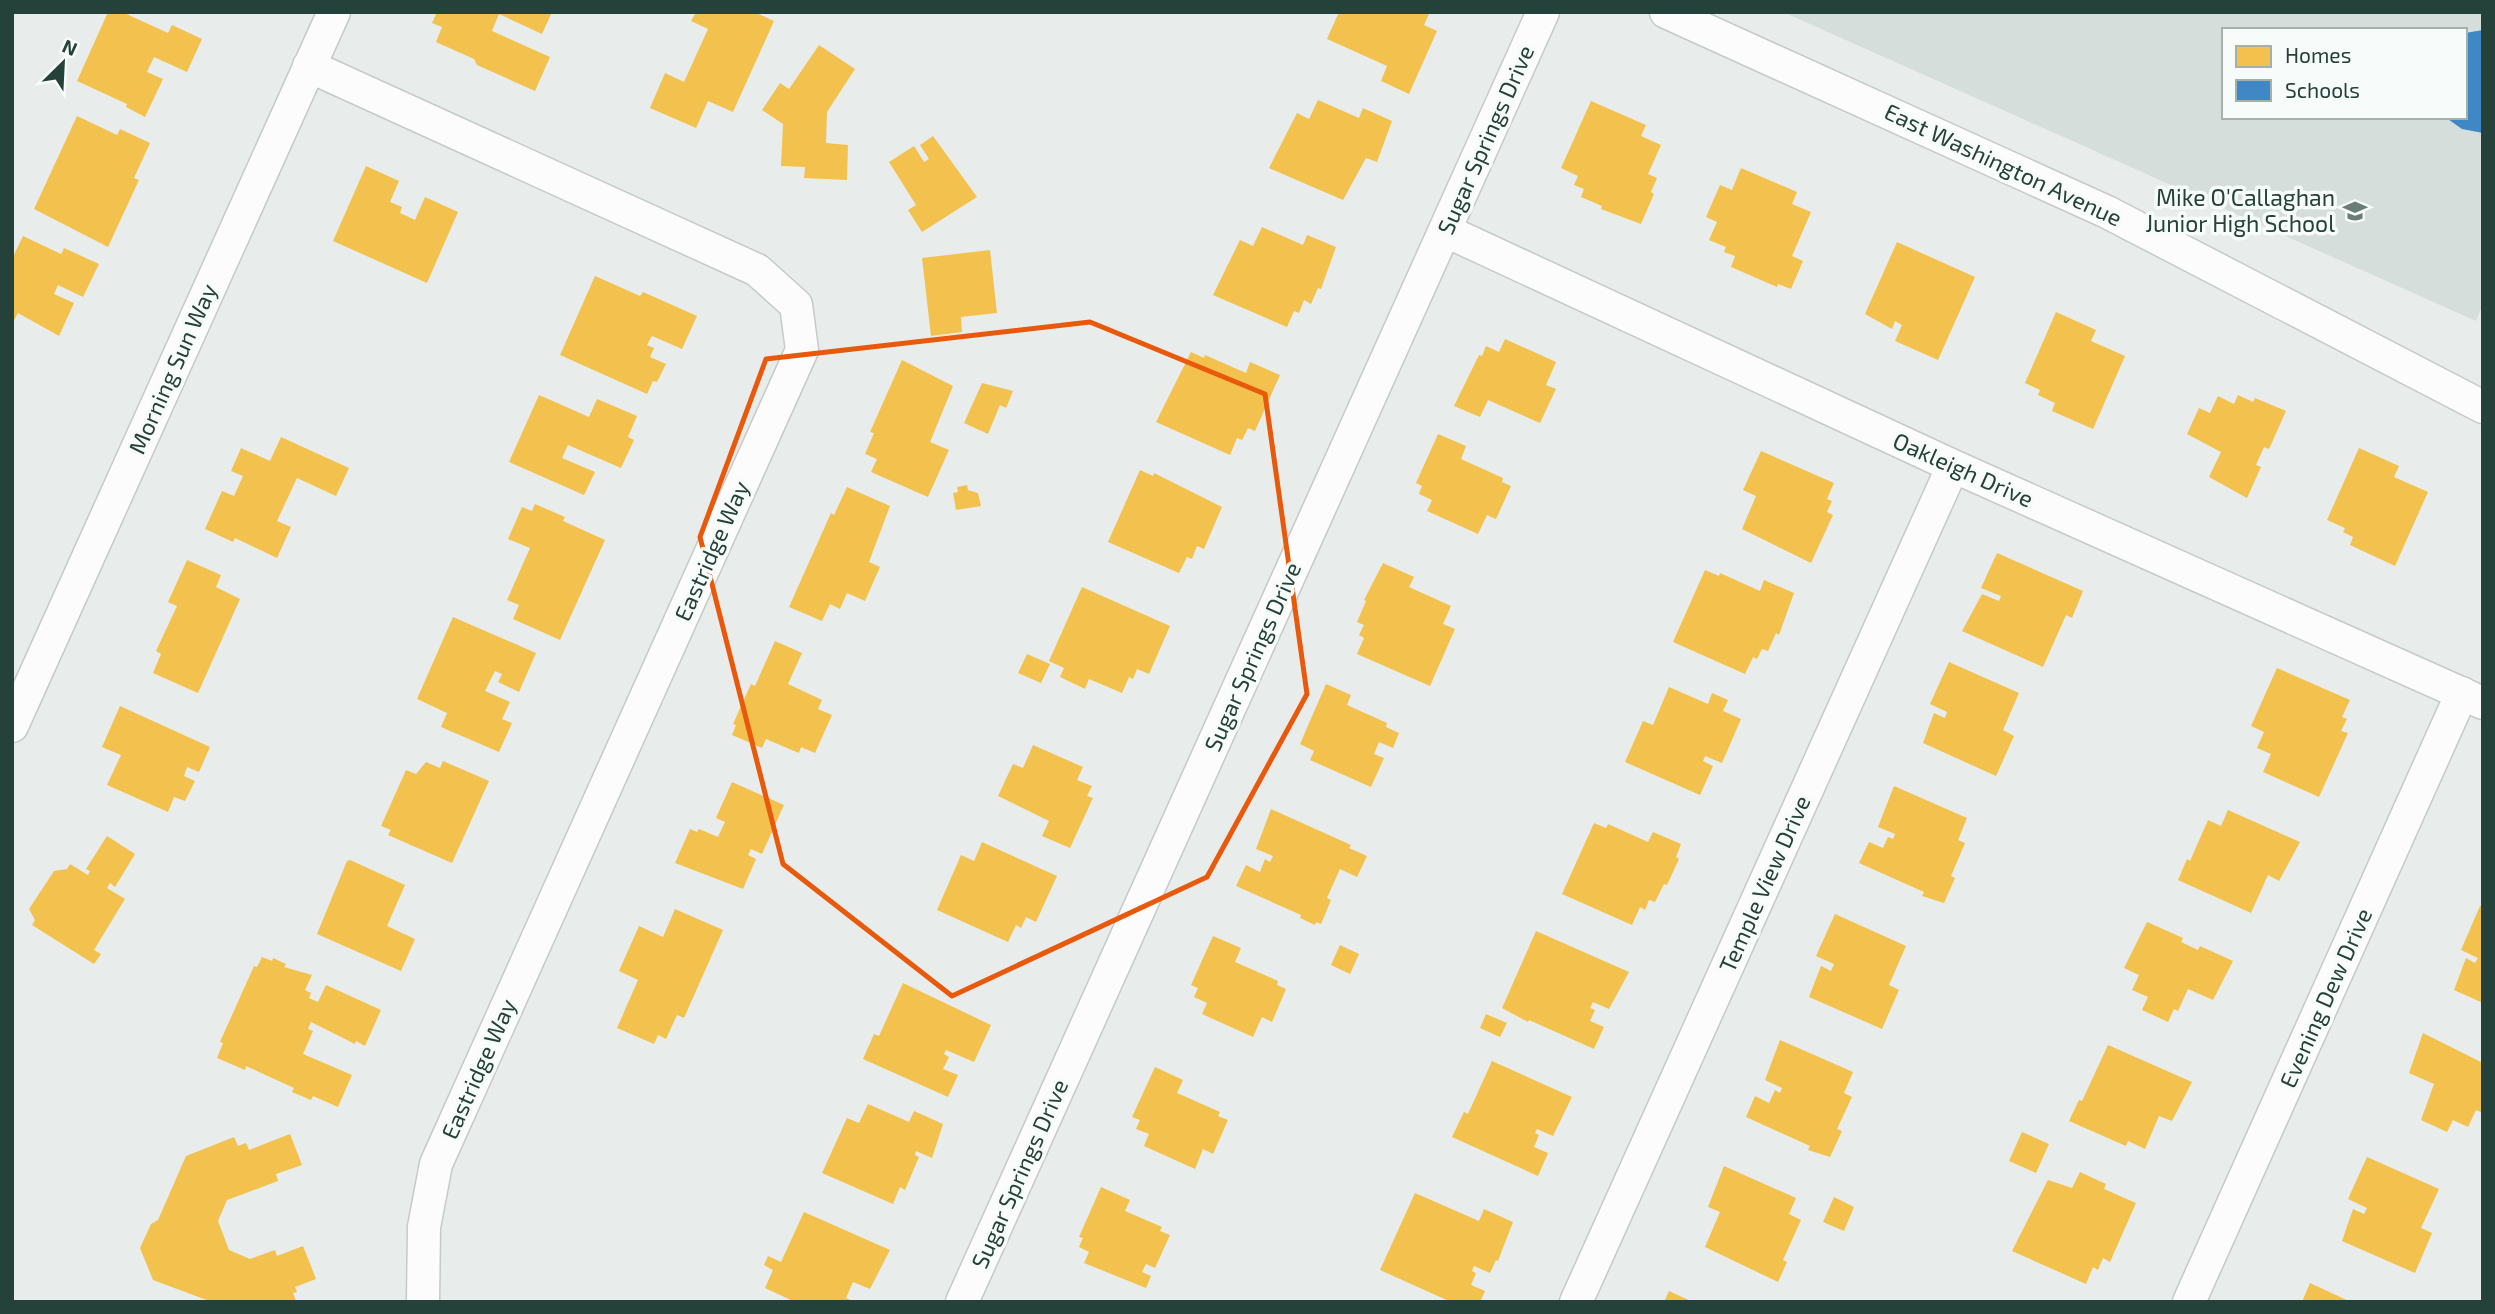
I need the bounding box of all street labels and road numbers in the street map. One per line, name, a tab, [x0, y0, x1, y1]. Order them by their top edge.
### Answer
street label: Sugar Springs Drive	[1431, 41, 1539, 238]
street label: East Washington Avenue	[1880, 97, 2127, 231]
street label: Morning Sun Way	[122, 279, 222, 458]
street label: Oakleigh Drive	[1889, 426, 2038, 512]
street label: Eastridge Way	[668, 476, 754, 625]
street label: Sugar Springs Drive	[1198, 558, 1306, 755]
street label: Temple View Drive	[1713, 791, 1816, 976]
street label: Evening Dew Drive	[2273, 903, 2377, 1092]
street label: Eastridge Way	[435, 994, 521, 1143]
street label: Sugar Springs Drive	[965, 1075, 1073, 1272]

